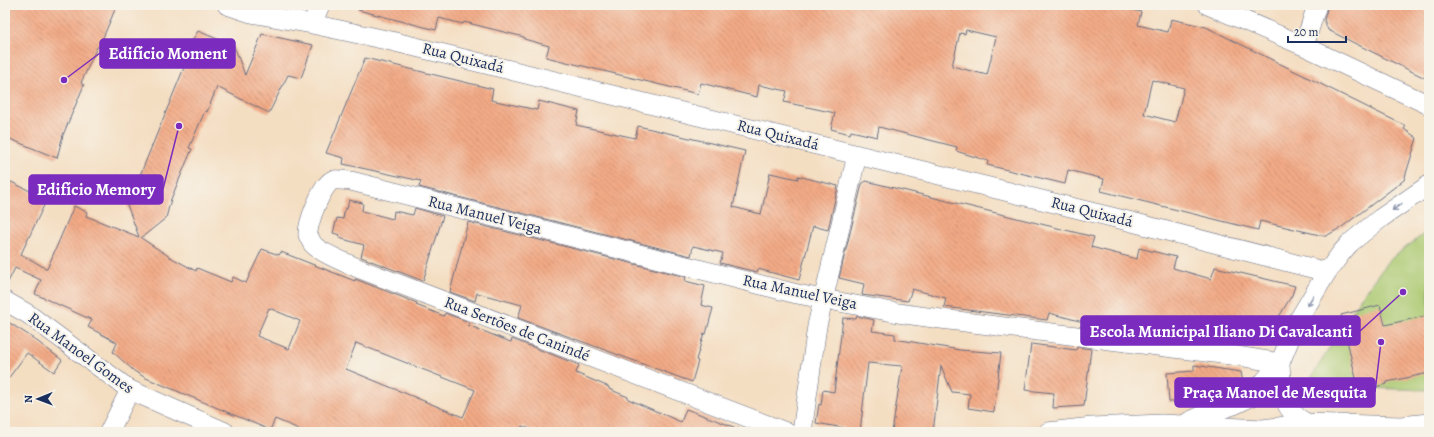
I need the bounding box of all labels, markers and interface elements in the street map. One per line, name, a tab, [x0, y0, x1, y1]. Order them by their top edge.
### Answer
scale bar	[1288, 18, 1346, 44]
text: 20 m	[1294, 24, 1318, 40]
street label: Rua Quixadá	[420, 37, 507, 79]
callout: Edifício Moment	[100, 39, 235, 68]
text: Edifício Moment	[109, 42, 228, 65]
street label: Rua Quixadá	[735, 114, 822, 156]
callout: Edifício Memory	[29, 175, 163, 204]
text: Edifício Memory	[37, 178, 156, 201]
street label: Rua Manuel Veiga	[426, 190, 545, 240]
street label: Rua Quixadá	[1049, 191, 1136, 233]
one-way arrow	[1392, 203, 1403, 211]
street label: Rua Manuel Veiga	[741, 269, 860, 315]
street label: Rua Sertões de Canindé	[441, 291, 593, 367]
one-way arrow	[1306, 295, 1314, 306]
street label: Rua Manoel Gomes	[24, 307, 138, 399]
callout: Escola Municipal Iliano Di Cavalcanti	[1081, 316, 1360, 345]
text: Escola Municipal Iliano Di Cavalcanti	[1090, 320, 1352, 343]
callout: Praça Manoel de Mesquita	[1175, 378, 1375, 407]
north arrow	[18, 379, 58, 419]
text: Praça Manoel de Mesquita	[1183, 381, 1368, 404]
text: N	[21, 395, 36, 403]

